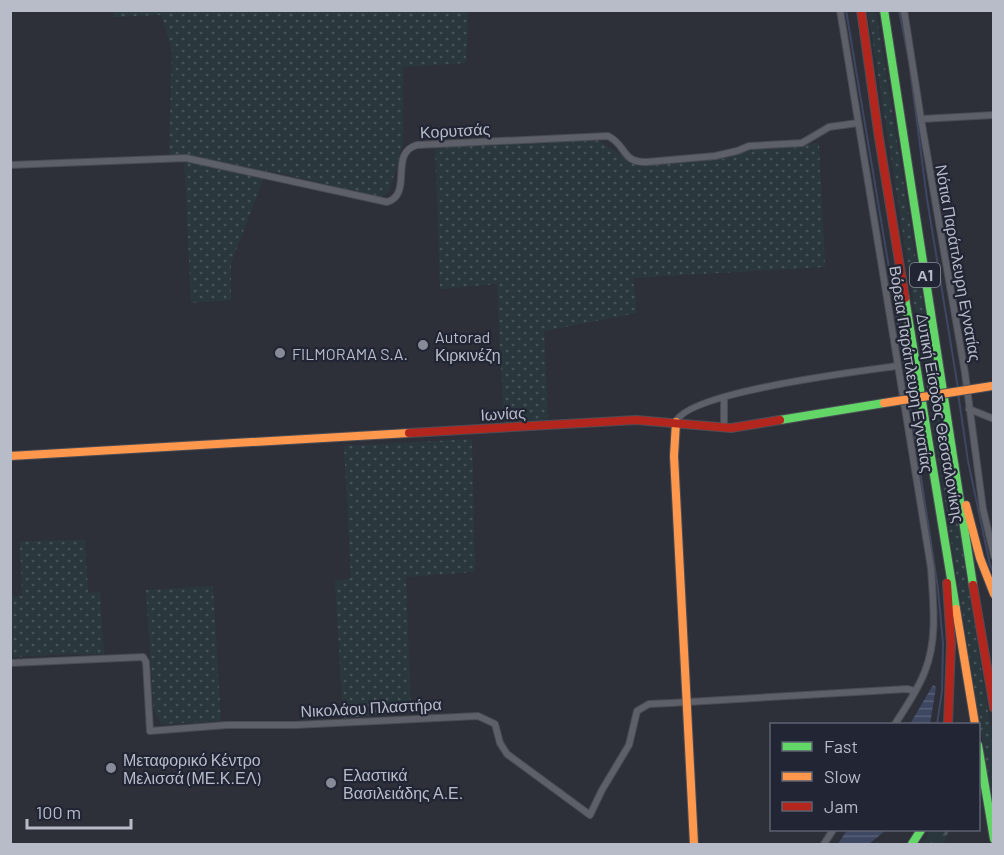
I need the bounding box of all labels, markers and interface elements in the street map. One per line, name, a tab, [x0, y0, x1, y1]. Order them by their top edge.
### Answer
street label: Κορυτσάς	[419, 119, 491, 141]
street label: Νότια Παράπλευρη Εγνατίας	[932, 163, 986, 363]
road number: Α1	[910, 263, 940, 287]
street label: Βόρεια Παράπλευρη Εγνατίας	[886, 264, 938, 474]
street label: Δυτική Είσοδος Θεσσαλονίκης	[913, 312, 969, 524]
place label: Autorad Κιρκινέζη	[435, 327, 501, 365]
marker: Autorad Κιρκινέζη	[416, 338, 430, 352]
place label: FILMORAMA S.A.	[292, 344, 408, 363]
marker: FILMORAMA S.A.	[273, 346, 287, 360]
street label: Ιωνίας	[480, 402, 526, 424]
street label: Νικολάου Πλαστήρα	[300, 694, 442, 720]
legend	[770, 723, 980, 831]
text: Fast	[824, 735, 858, 757]
place label: Μεταφορικό Κέντρο Μελισσά (ΜΕ.Κ.ΕΛ)	[123, 750, 261, 787]
marker: Μεταφορικό Κέντρο Μελισσά (ΜΕ.Κ.ΕΛ)	[104, 761, 118, 775]
place label: Ελαστικά Βασιλειάδης Α.Ε.	[343, 765, 463, 802]
text: Slow	[824, 765, 861, 787]
marker: Ελαστικά Βασιλειάδης Α.Ε.	[324, 776, 338, 790]
scale bar	[27, 792, 130, 830]
text: Jam	[824, 795, 858, 817]
text: 100 m	[36, 801, 81, 823]

